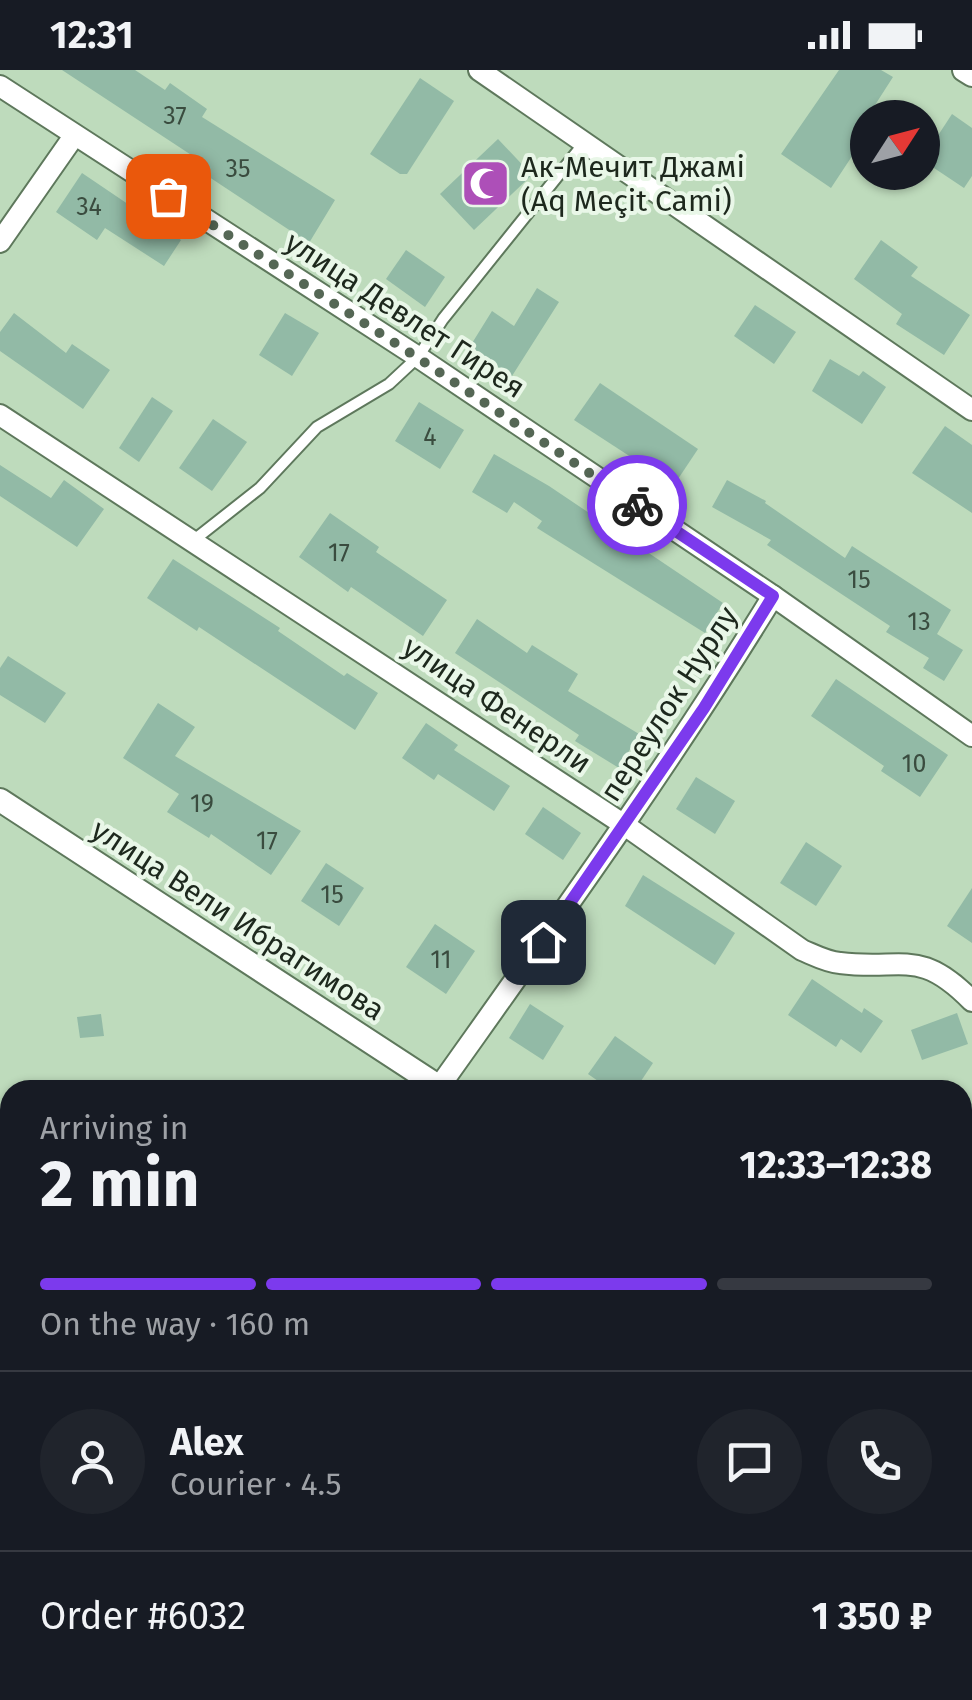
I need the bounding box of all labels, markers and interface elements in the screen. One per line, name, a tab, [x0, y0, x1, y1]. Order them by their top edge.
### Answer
text: 12:31	[50, 12, 134, 58]
north arrow	[850, 100, 940, 190]
map controls	[850, 100, 940, 190]
house number: 37	[163, 101, 187, 131]
place label: Ак-Мечит Джамі (Aq Meçit Cami)	[521, 149, 745, 219]
pin	[126, 154, 211, 239]
house number: 35	[225, 154, 251, 184]
mosque icon: Ак-Мечит Джамі (Aq Meçit Cami)	[460, 158, 512, 210]
icon: bag	[141, 169, 196, 224]
house number: 34	[76, 192, 102, 222]
street label: улица Девлет Гирея	[278, 224, 532, 406]
house number: 4	[423, 422, 437, 452]
courier	[587, 455, 687, 555]
icon: bike	[610, 478, 665, 533]
house number: 17	[328, 538, 350, 568]
house number: 15	[847, 565, 871, 595]
street label: переулок Нурлу	[592, 599, 746, 808]
house number: 13	[907, 607, 931, 637]
street label: улица Фенерли	[396, 629, 598, 781]
house number: 10	[902, 749, 926, 779]
house number: 19	[190, 789, 214, 819]
street label: улица Вели Ибрагимова	[85, 812, 391, 1028]
house number: 17	[256, 826, 278, 856]
house number: 15	[320, 880, 344, 910]
pin	[501, 900, 586, 985]
icon: home	[516, 915, 571, 970]
house number: 11	[430, 945, 452, 975]
text: Arriving in	[40, 1109, 188, 1147]
text: 12:33–12:38	[740, 1142, 932, 1188]
text: 2 min	[40, 1145, 200, 1223]
text: On the way · 160 m	[40, 1305, 310, 1343]
button: person	[40, 1409, 145, 1514]
button: chat	[697, 1409, 802, 1514]
button: phone	[827, 1409, 932, 1514]
text: Alex	[170, 1419, 243, 1465]
text: Courier · 4.5	[170, 1465, 341, 1503]
text: Order #6032	[40, 1593, 246, 1639]
text: 1 350 ₽	[811, 1593, 932, 1639]

